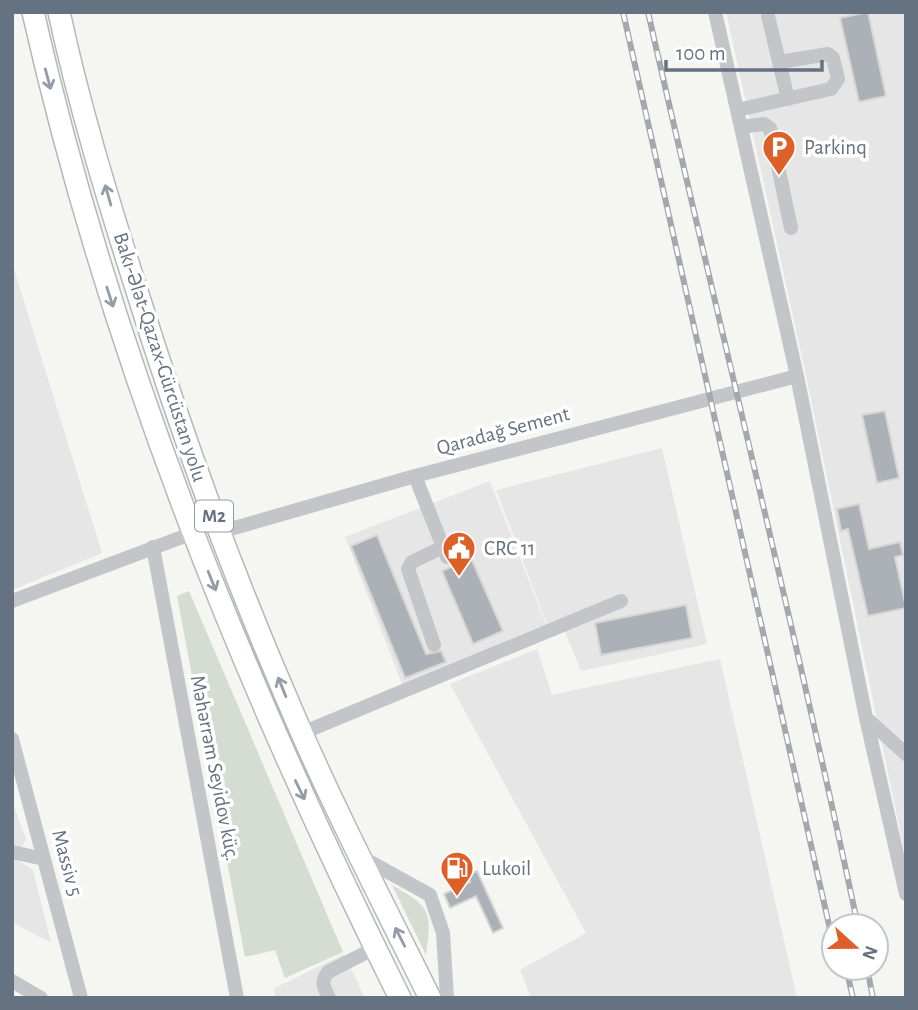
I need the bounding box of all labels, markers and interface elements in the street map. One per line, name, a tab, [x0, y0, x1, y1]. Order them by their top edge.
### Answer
scale bar	[666, 28, 822, 72]
text: 100 m	[676, 43, 726, 64]
one-way arrow	[42, 67, 55, 90]
parking icon: Parkinq	[760, 128, 798, 177]
place label: Parkinq	[804, 137, 867, 158]
one-way arrow	[100, 185, 113, 207]
street label: Bakı-Ələt-Qazax-Gürcüstan yolu	[110, 230, 210, 484]
one-way arrow	[105, 286, 118, 308]
street label: Qaradağ Sement	[434, 403, 572, 459]
road number: M2	[195, 500, 233, 531]
public building icon: CRC 11	[440, 529, 478, 578]
place label: CRC 11	[484, 538, 535, 559]
one-way arrow	[206, 569, 219, 591]
street label: Məhərrəm Seyidov küç.	[187, 673, 243, 863]
one-way arrow	[274, 676, 287, 698]
one-way arrow	[294, 779, 307, 800]
street label: Massiv 5	[48, 828, 86, 898]
fuel station icon: Lukoil	[438, 849, 476, 898]
place label: Lukoil	[482, 858, 531, 879]
north arrow	[820, 912, 890, 982]
one-way arrow	[392, 927, 406, 948]
text: N	[858, 943, 881, 962]

